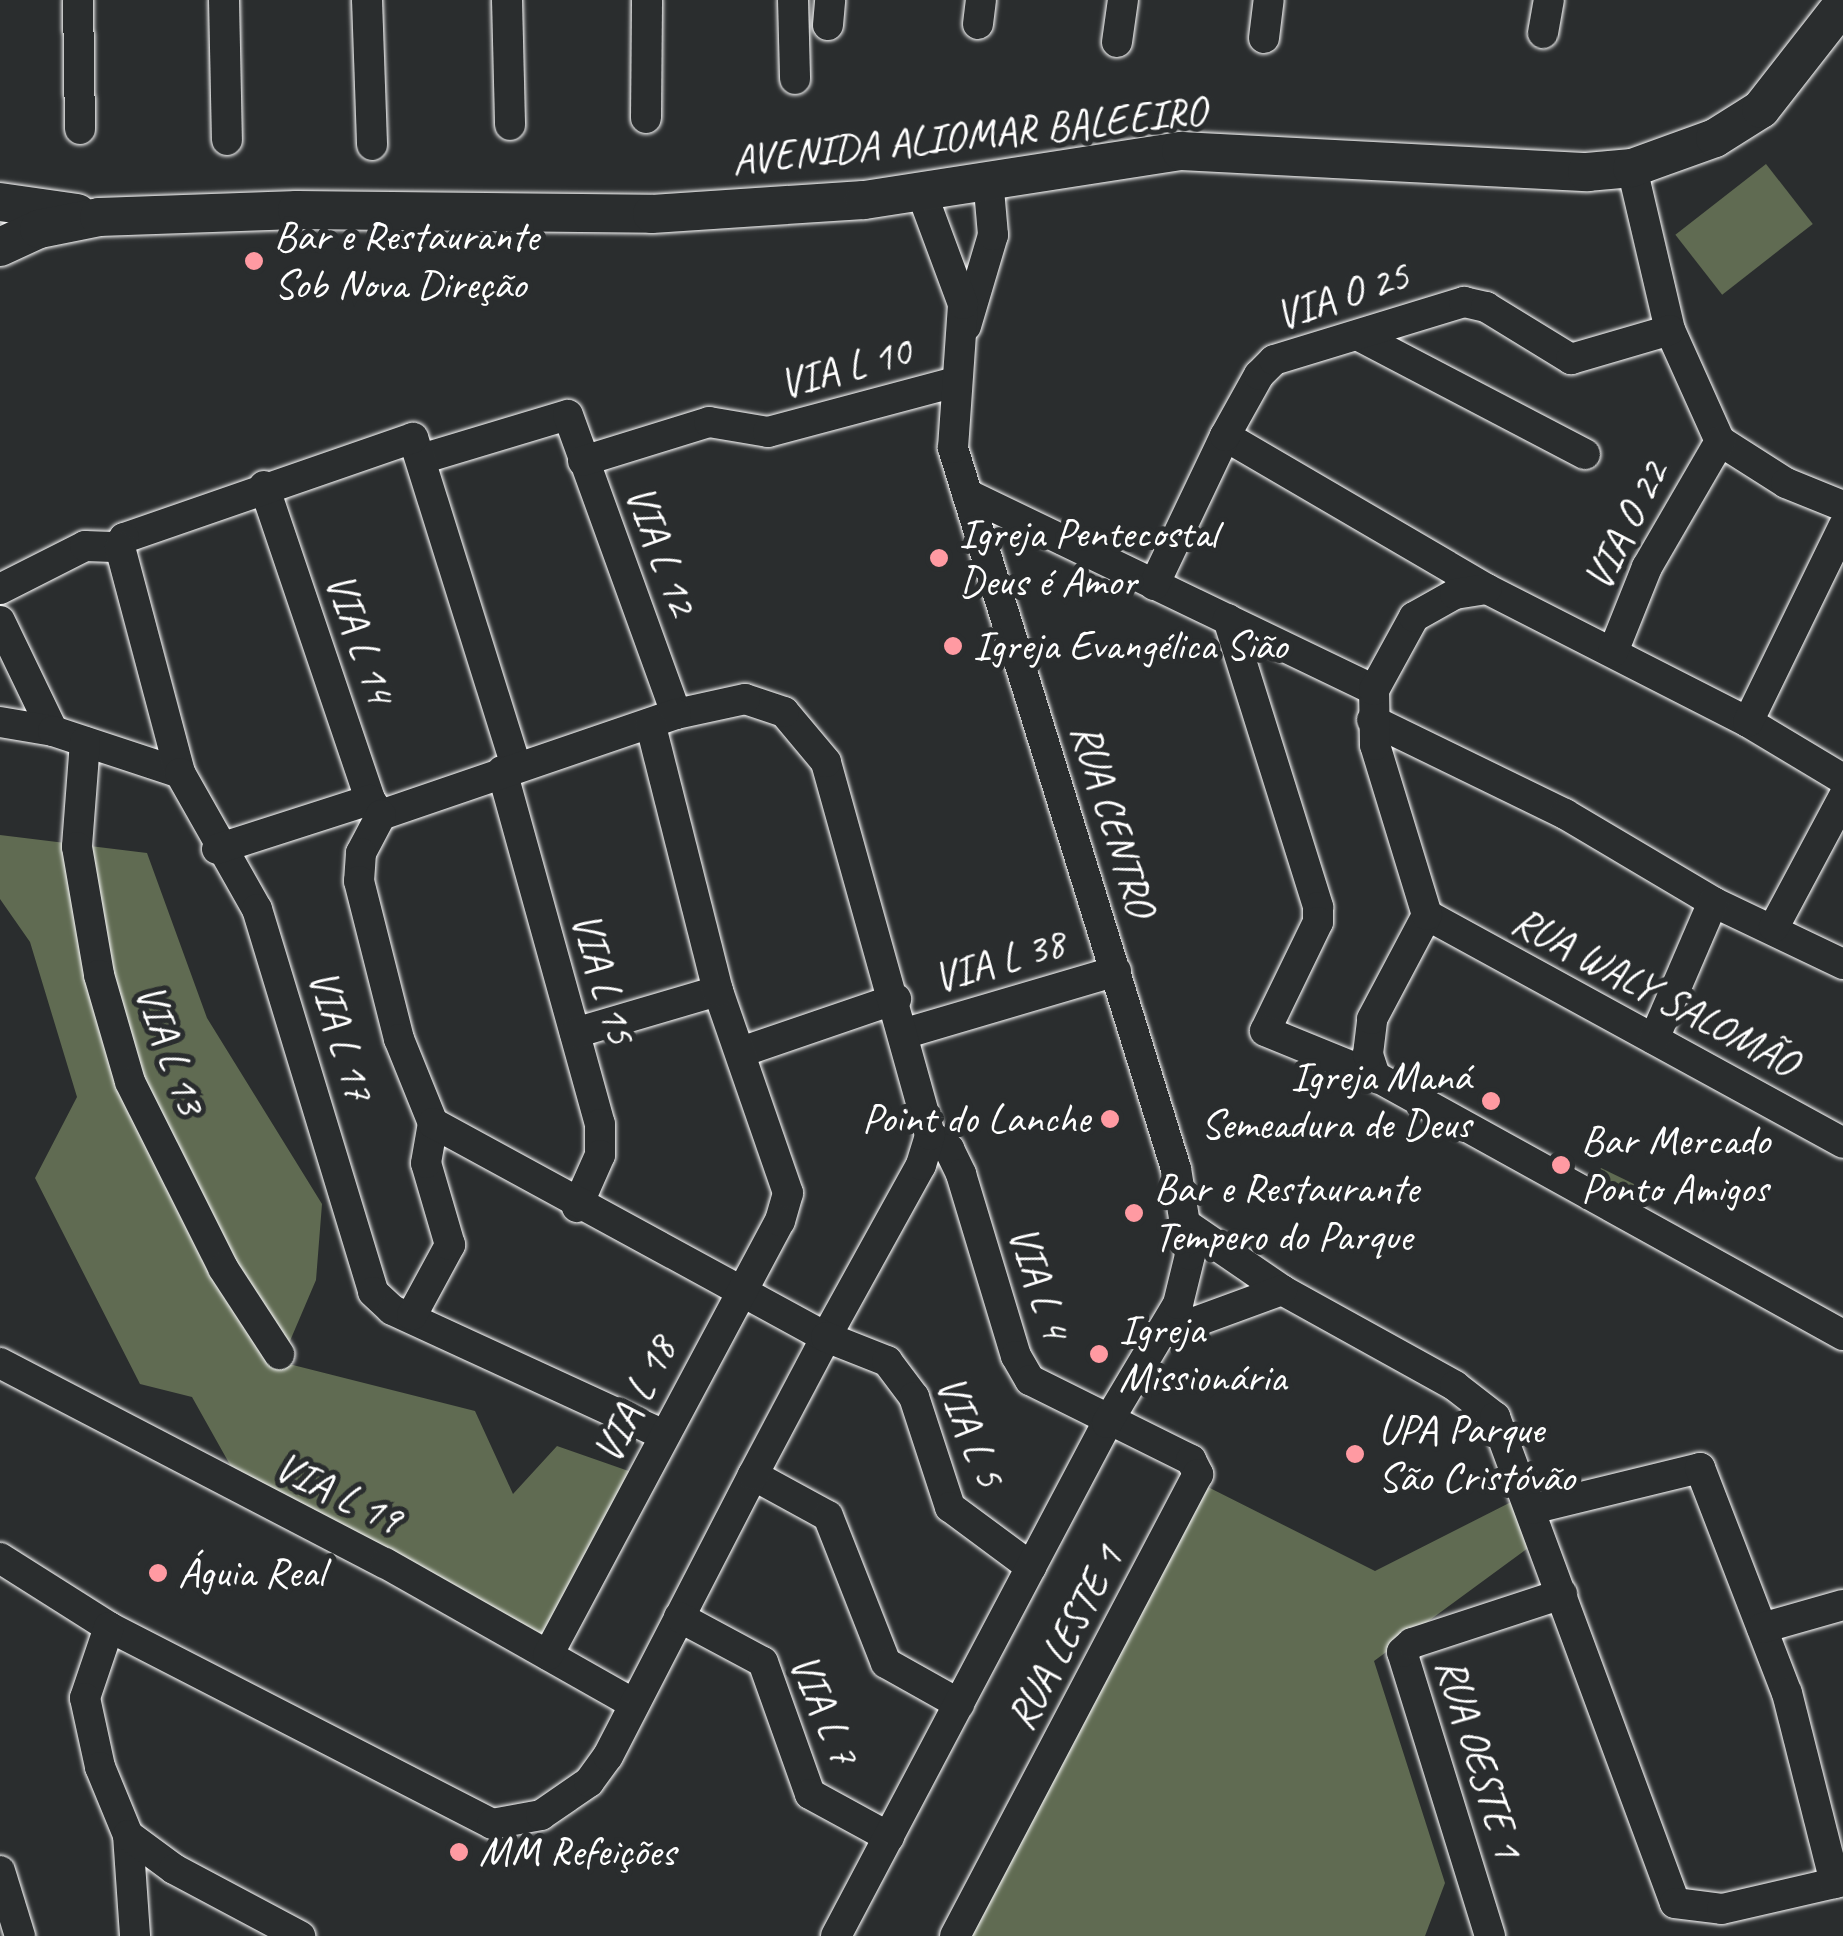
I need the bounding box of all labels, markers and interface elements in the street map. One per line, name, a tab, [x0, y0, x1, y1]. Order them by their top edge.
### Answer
street label: AVENIDA ALIOMAR BALEEIRO	[731, 86, 1207, 186]
place label: Bar e Restaurante Sob Nova Direção	[274, 212, 540, 310]
marker: Bar e Restaurante Sob Nova Direção	[243, 250, 265, 272]
street label: VIA O 25	[1269, 251, 1415, 341]
street label: VIA L 10	[774, 326, 916, 410]
street label: VIA O 22	[1572, 453, 1680, 599]
street label: VIA L 12	[614, 478, 708, 622]
place label: Igreja Pentecostal Deus é Amor	[959, 509, 1218, 608]
marker: Igreja Pentecostal Deus é Amor	[928, 547, 950, 569]
street label: VIA L 14	[314, 566, 406, 710]
place label: Igreja Evangélica Sião	[973, 621, 1289, 671]
marker: Igreja Evangélica Sião	[942, 635, 964, 657]
street label: RUA CENTRO	[1060, 717, 1166, 923]
street label: RUA WALY SALOMÃO	[1502, 895, 1808, 1089]
street label: VIA L 15	[560, 906, 646, 1050]
street label: VIA L 38	[927, 918, 1071, 1004]
street label: VIA L 17	[297, 963, 385, 1107]
street label: VIA L 13	[124, 977, 216, 1121]
place label: Igreja Maná Semeadura de Deus	[1201, 1052, 1471, 1150]
marker: Igreja Maná Semeadura de Deus	[1480, 1090, 1502, 1112]
place label: Point do Lanche	[862, 1094, 1090, 1144]
marker: Point do Lanche	[1099, 1108, 1121, 1130]
place label: Bar Mercado Ponto Amigos	[1581, 1116, 1768, 1214]
marker: Bar Mercado Ponto Amigos	[1550, 1154, 1572, 1176]
place label: Bar e Restaurante Tempero do Parque	[1154, 1164, 1420, 1262]
marker: Bar e Restaurante Tempero do Parque	[1123, 1202, 1145, 1224]
street label: VIA L 4	[997, 1219, 1081, 1345]
place label: Igreja Missionária	[1119, 1305, 1286, 1404]
street label: VIA L 18	[582, 1329, 688, 1471]
marker: Igreja Missionária	[1088, 1343, 1110, 1365]
street label: VIA L 5	[925, 1368, 1015, 1494]
place label: UPA Parque São Cristóvão	[1378, 1405, 1575, 1504]
street label: VIA L 19	[267, 1441, 409, 1545]
marker: UPA Parque São Cristóvão	[1342, 1441, 1368, 1467]
street label: RUA LESTE 1	[995, 1537, 1135, 1739]
place label: Águia Real	[178, 1548, 324, 1598]
marker: Águia Real	[147, 1562, 169, 1584]
street label: VIA L 7	[778, 1646, 870, 1772]
street label: RUA OESTE 1	[1425, 1651, 1533, 1865]
place label: MM Refeições	[479, 1827, 677, 1877]
marker: MM Refeições	[448, 1841, 470, 1863]

